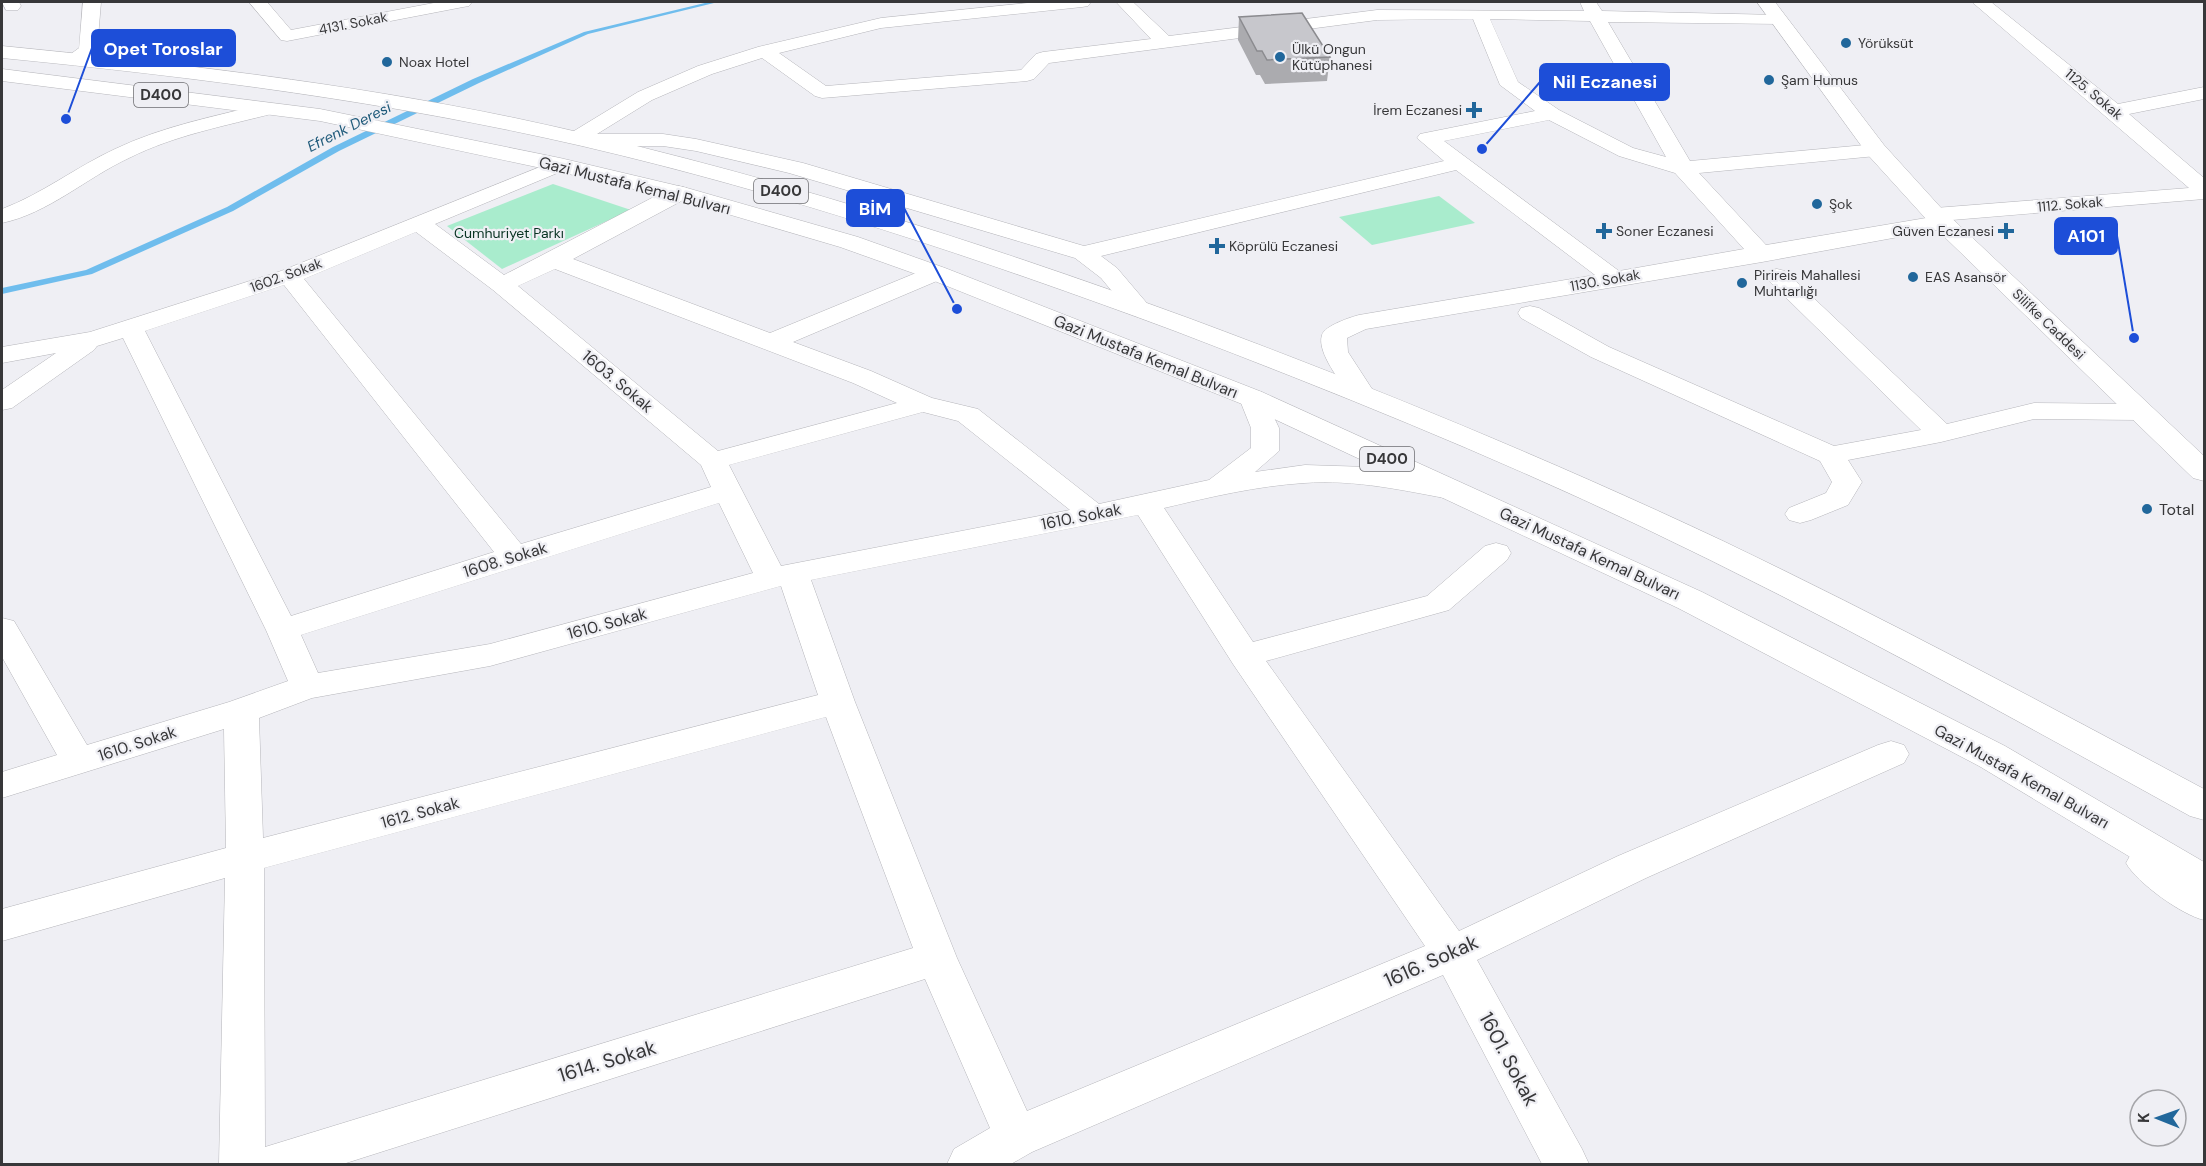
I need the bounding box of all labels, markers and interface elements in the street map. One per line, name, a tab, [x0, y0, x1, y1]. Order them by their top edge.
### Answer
street label: 4131. Sokak	[317, 7, 389, 39]
callout: Opet Toroslar	[92, 30, 235, 66]
place label: Yörüksüt	[1858, 34, 1914, 52]
marker: Yörüksüt	[1839, 36, 1853, 50]
text: Opet Toroslar	[103, 37, 223, 61]
place label: Ülkü Ongun Kütüphanesi	[1292, 40, 1372, 74]
marker: Ülkü Ongun Kütüphanesi	[1273, 50, 1287, 64]
place label: Noax Hotel	[399, 53, 469, 71]
marker: Noax Hotel	[380, 55, 394, 69]
callout: Nil Eczanesi	[1540, 64, 1669, 100]
street label: 1125. Sokak	[2061, 65, 2127, 123]
text: Nil Eczanesi	[1553, 70, 1657, 94]
place label: Şam Humus	[1781, 71, 1858, 89]
marker: Şam Humus	[1762, 73, 1776, 87]
road number: D400	[134, 83, 188, 107]
water label: Efrenk Deresi	[304, 97, 395, 157]
place label: İrem Eczanesi	[1373, 101, 1462, 119]
marker: İrem Eczanesi	[1467, 103, 1481, 117]
street label: Gazi Mustafa Kemal Bulvarı	[537, 151, 733, 219]
road number: D400	[754, 179, 808, 203]
callout: BİM	[847, 190, 904, 226]
street label: 1112. Sokak	[2036, 192, 2104, 216]
place label: Şok	[1829, 195, 1852, 213]
text: BİM	[859, 197, 891, 221]
marker: Şok	[1810, 197, 1824, 211]
callout: A101	[2055, 218, 2117, 254]
place label: Soner Eczanesi	[1616, 222, 1714, 240]
place label: Güven Eczanesi	[1892, 222, 1994, 240]
park label: Cumhuriyet Parkı	[454, 224, 564, 242]
marker: Soner Eczanesi	[1597, 224, 1611, 238]
marker: Güven Eczanesi	[1999, 224, 2013, 238]
text: A101	[2067, 224, 2105, 248]
place label: Köprülü Eczanesi	[1229, 237, 1338, 255]
marker: Köprülü Eczanesi	[1210, 239, 1224, 253]
street label: 1602. Sokak	[248, 254, 324, 296]
street label: 1130. Sokak	[1569, 265, 1641, 295]
place label: Pirireis Mahallesi Muhtarlığı	[1754, 266, 1861, 300]
place label: EAS Asansör	[1925, 268, 2007, 286]
marker: EAS Asansör	[1906, 270, 1920, 284]
marker: Pirireis Mahallesi Muhtarlığı	[1735, 276, 1749, 290]
street label: Silifke Caddesi	[2009, 285, 2089, 363]
street label: Gazi Mustafa Kemal Bulvarı	[1051, 310, 1241, 403]
street label: 1603. Sokak	[578, 346, 658, 417]
road number: D400	[1360, 447, 1414, 471]
street label: 1610. Sokak	[1039, 498, 1123, 535]
place label: Total	[2159, 499, 2194, 520]
street label: Gazi Mustafa Kemal Bulvarı	[1496, 502, 1683, 605]
marker: Total	[2140, 502, 2154, 516]
street label: 1608. Sokak	[461, 537, 550, 582]
street label: 1610. Sokak	[565, 603, 649, 644]
street label: Gazi Mustafa Kemal Bulvarı	[1931, 720, 2113, 833]
street label: 1610. Sokak	[95, 721, 179, 766]
street label: 1612. Sokak	[379, 792, 462, 833]
street label: 1616. Sokak	[1380, 929, 1482, 993]
street label: 1601. Sokak	[1473, 1008, 1545, 1110]
street label: 1614. Sokak	[555, 1034, 659, 1088]
north arrow	[2128, 1088, 2188, 1148]
text: K	[2133, 1112, 2154, 1123]

